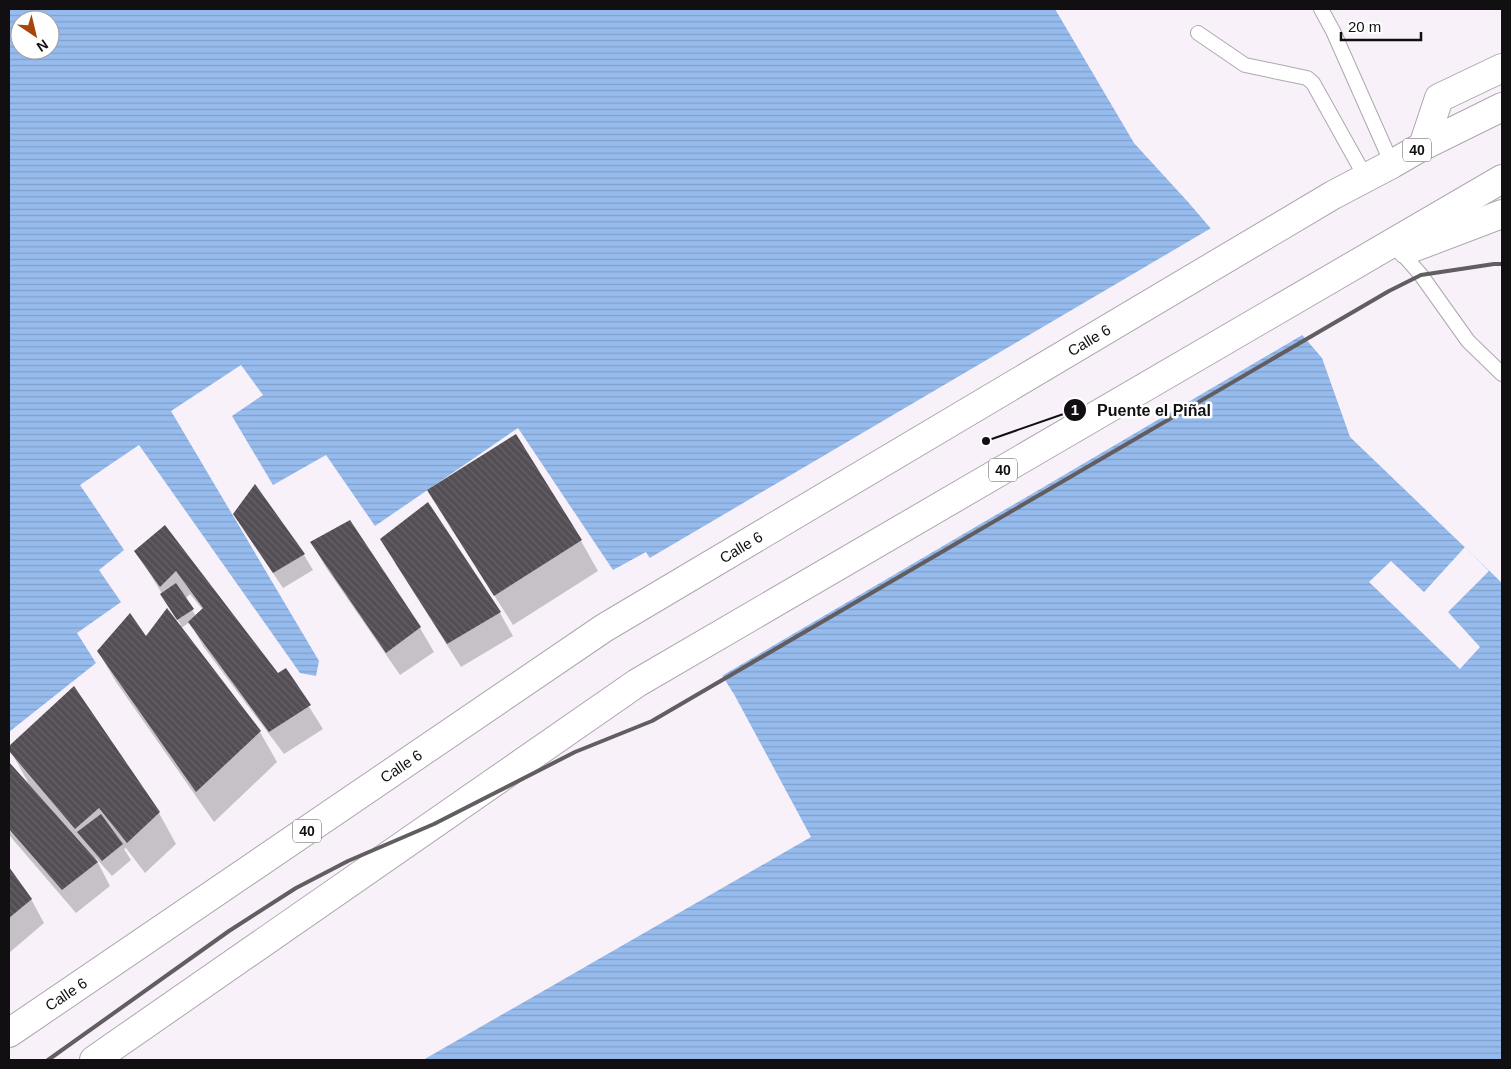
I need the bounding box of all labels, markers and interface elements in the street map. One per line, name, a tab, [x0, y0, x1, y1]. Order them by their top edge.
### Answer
north arrow	[10, 10, 60, 60]
scale bar	[1341, 10, 1421, 42]
text: 20 m	[1348, 18, 1381, 35]
text: N	[34, 36, 51, 55]
road number: 40	[1403, 138, 1431, 162]
street label: Calle 6	[1065, 321, 1113, 359]
callout: Puente el Piñal	[1062, 395, 1221, 426]
text: 1	[1071, 401, 1079, 418]
text: Puente el Piñal	[1097, 402, 1211, 419]
road number: 40	[989, 458, 1017, 482]
street label: Calle 6	[717, 528, 765, 566]
street label: Calle 6	[377, 746, 425, 786]
road number: 40	[293, 819, 321, 842]
street label: Calle 6	[42, 974, 90, 1014]

